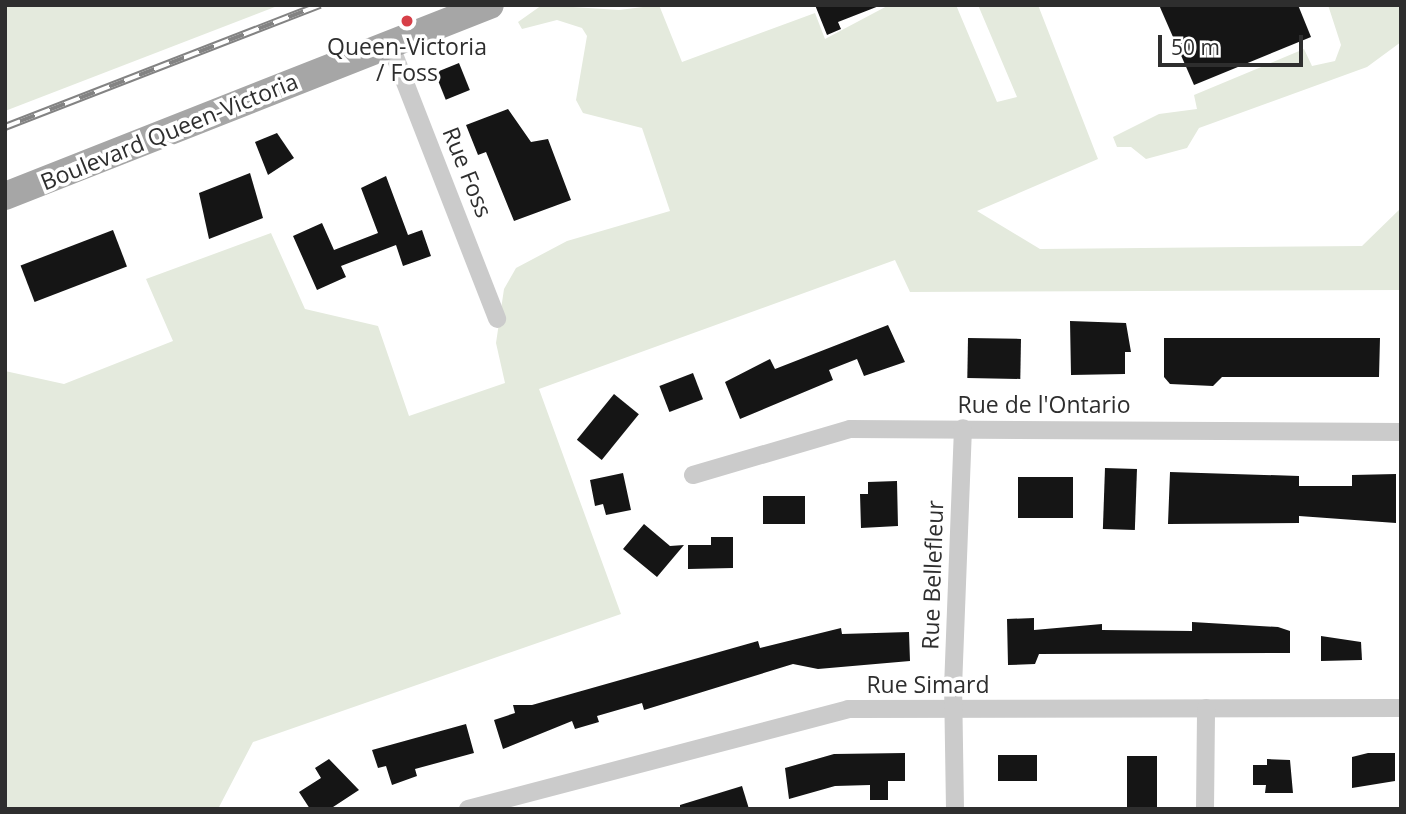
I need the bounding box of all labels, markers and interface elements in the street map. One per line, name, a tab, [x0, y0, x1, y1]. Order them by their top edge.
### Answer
marker: Queen-Victoria / Foss	[399, 13, 415, 29]
scale bar	[1161, 21, 1306, 65]
place label: Queen-Victoria / Foss	[327, 32, 487, 86]
text: 50 m	[1171, 33, 1220, 61]
street label: Boulevard Queen-Victoria	[36, 67, 302, 195]
street label: Rue Foss	[437, 123, 499, 221]
street label: Rue de l'Ontario	[957, 390, 1131, 418]
street label: Rue Bellefleur	[916, 500, 948, 650]
street label: Rue Simard	[866, 670, 990, 698]

